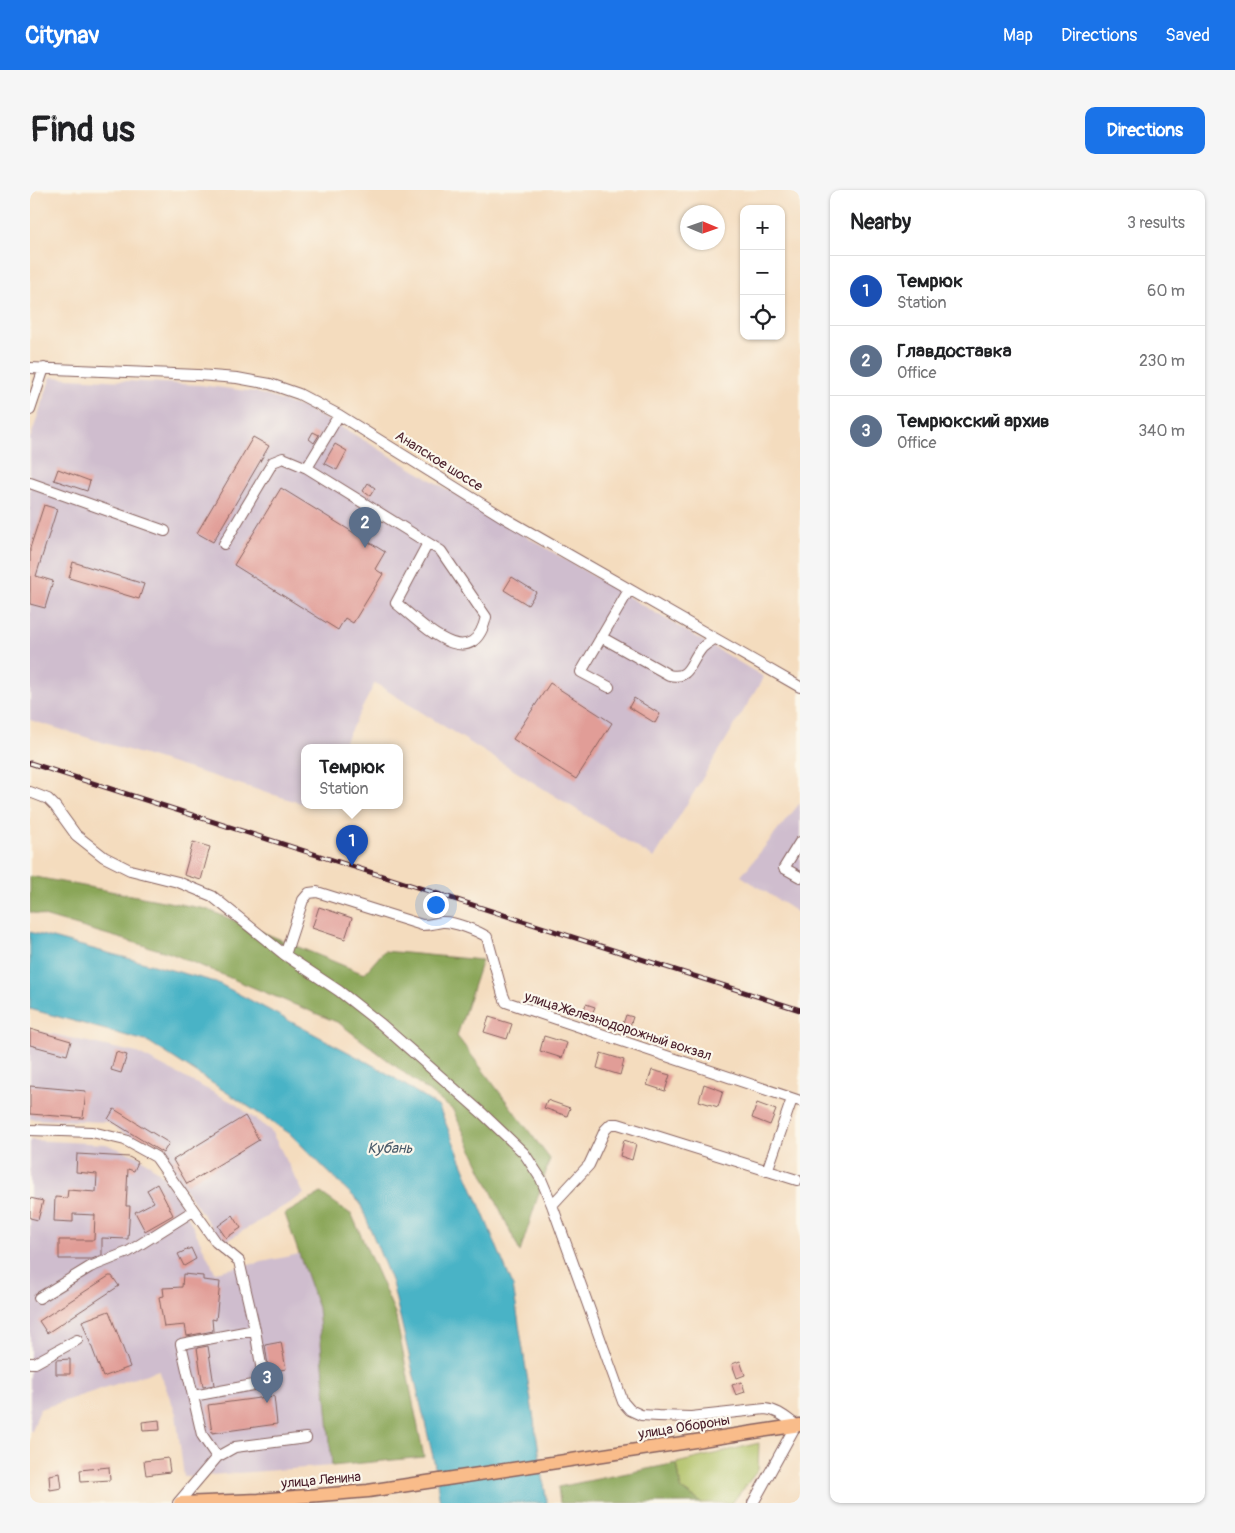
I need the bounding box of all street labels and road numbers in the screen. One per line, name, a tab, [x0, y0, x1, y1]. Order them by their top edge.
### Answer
street label: Анапское шоссе	[392, 427, 486, 495]
street label: улица Железнодорожный вокзал	[521, 987, 714, 1064]
street label: улица Обороны	[636, 1411, 731, 1443]
street label: улица Ленина	[279, 1468, 362, 1492]

